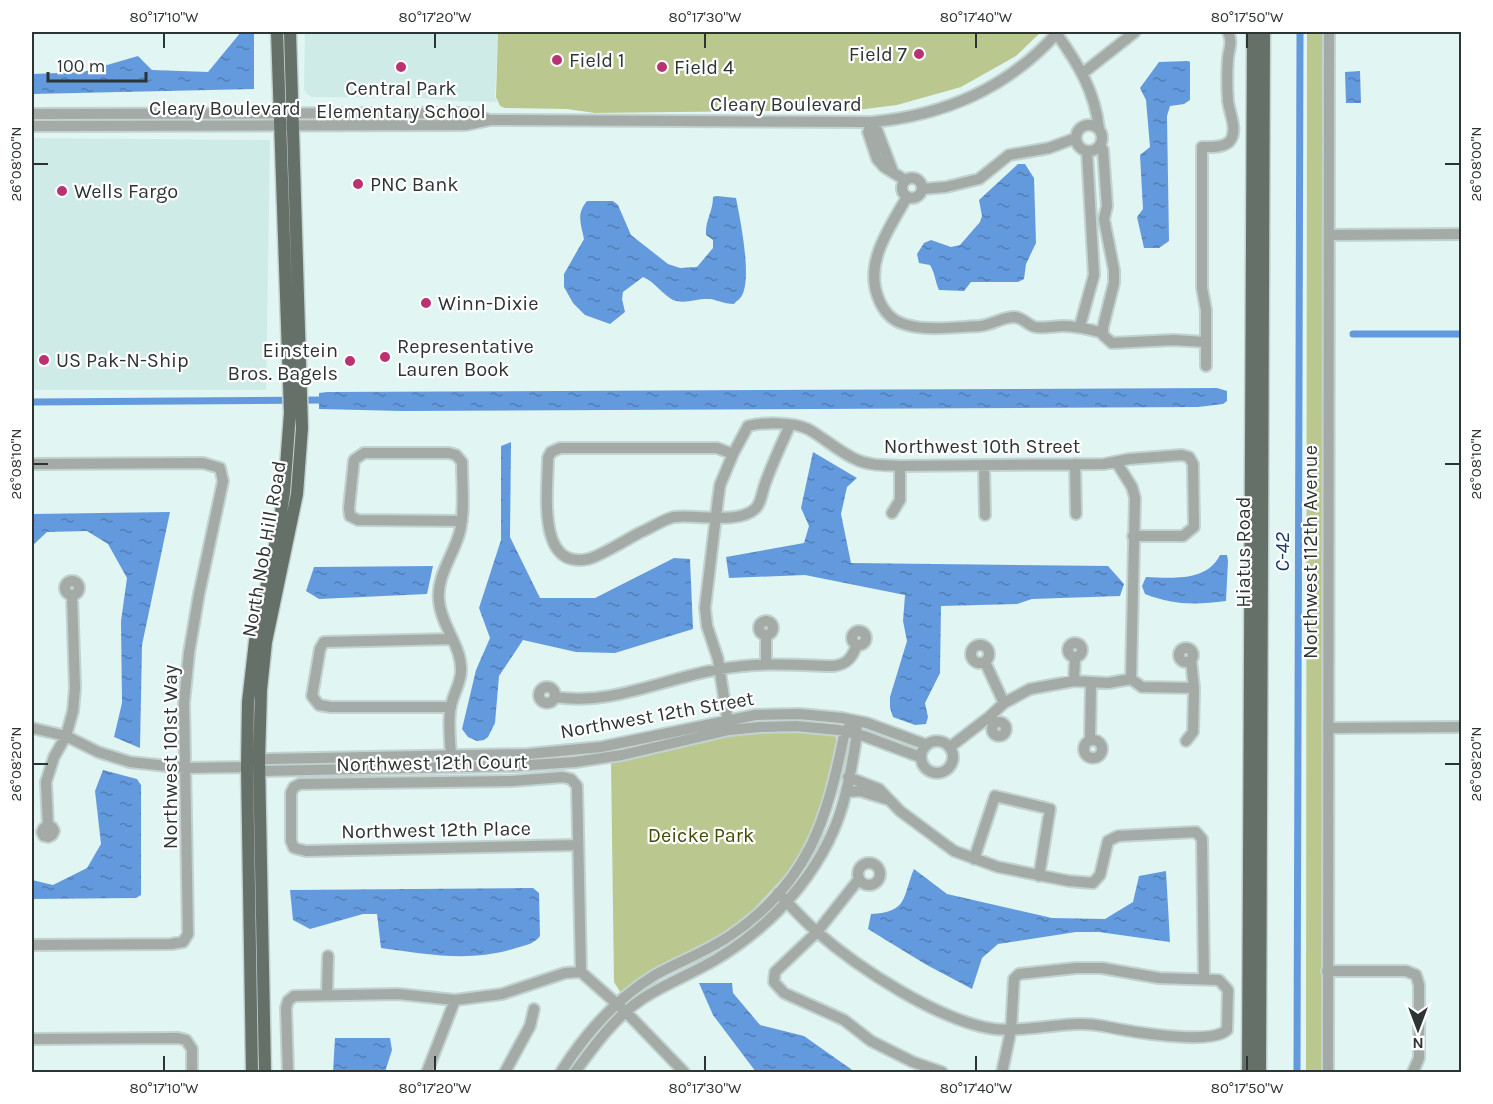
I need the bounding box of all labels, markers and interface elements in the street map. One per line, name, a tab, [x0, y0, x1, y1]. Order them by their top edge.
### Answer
text: 80°17'10"W	[129, 8, 199, 26]
text: 80°17'20"W	[399, 8, 472, 26]
text: 80°17'30"W	[669, 8, 742, 26]
text: 80°17'40"W	[940, 8, 1013, 26]
text: 80°17'50"W	[1211, 8, 1284, 26]
place label: Field 7	[849, 43, 908, 66]
scale bar	[48, 45, 146, 83]
marker: Field 7	[912, 47, 926, 61]
place label: Field 1	[569, 49, 625, 72]
marker: Field 1	[550, 53, 564, 67]
text: 100 m	[57, 55, 105, 77]
place label: Field 4	[674, 56, 734, 79]
marker: Central Park Elementary School	[394, 60, 408, 74]
marker: Field 4	[655, 60, 669, 74]
place label: Central Park Elementary School	[316, 77, 486, 123]
street label: Cleary Boulevard	[710, 93, 862, 116]
street label: Cleary Boulevard	[149, 97, 301, 120]
text: 26°08'00"N	[7, 126, 25, 202]
text: 26°08'00"N	[1467, 126, 1485, 202]
place label: PNC Bank	[370, 173, 459, 196]
marker: PNC Bank	[351, 177, 365, 191]
place label: Wells Fargo	[74, 180, 178, 203]
marker: Wells Fargo	[55, 184, 69, 198]
place label: Winn-Dixie	[438, 292, 539, 315]
marker: Winn-Dixie	[419, 296, 433, 310]
place label: Representative Lauren Book	[397, 335, 534, 381]
place label: Einstein Bros. Bagels	[227, 339, 338, 385]
place label: US Pak-N-Ship	[56, 349, 189, 372]
marker: Representative Lauren Book	[378, 350, 392, 364]
marker: US Pak-N-Ship	[37, 353, 51, 367]
marker: Einstein Bros. Bagels	[343, 354, 357, 368]
text: 26°08'10"N	[7, 428, 25, 500]
text: 26°08'10"N	[1467, 428, 1485, 500]
street label: Northwest 10th Street	[884, 435, 1081, 458]
street label: Northwest 112th Avenue	[1299, 445, 1322, 659]
street label: North Nob Hill Road	[237, 459, 291, 639]
street label: Hiatus Road	[1232, 496, 1255, 608]
water label: C-42	[1270, 532, 1294, 572]
street label: Northwest 101st Way	[159, 665, 182, 849]
street label: Northwest 12th Street	[558, 687, 756, 743]
text: 26°08'20"N	[7, 727, 25, 801]
text: 26°08'20"N	[1467, 727, 1485, 801]
street label: Northwest 12th Court	[336, 750, 528, 776]
street label: Northwest 12th Place	[341, 817, 531, 843]
park label: Deicke Park	[648, 824, 754, 847]
north arrow	[1388, 999, 1448, 1059]
text: N	[1412, 1034, 1424, 1053]
text: 80°17'10"W	[129, 1079, 199, 1097]
text: 80°17'20"W	[399, 1079, 472, 1097]
text: 80°17'30"W	[669, 1079, 742, 1097]
text: 80°17'40"W	[940, 1079, 1013, 1097]
text: 80°17'50"W	[1211, 1079, 1284, 1097]

